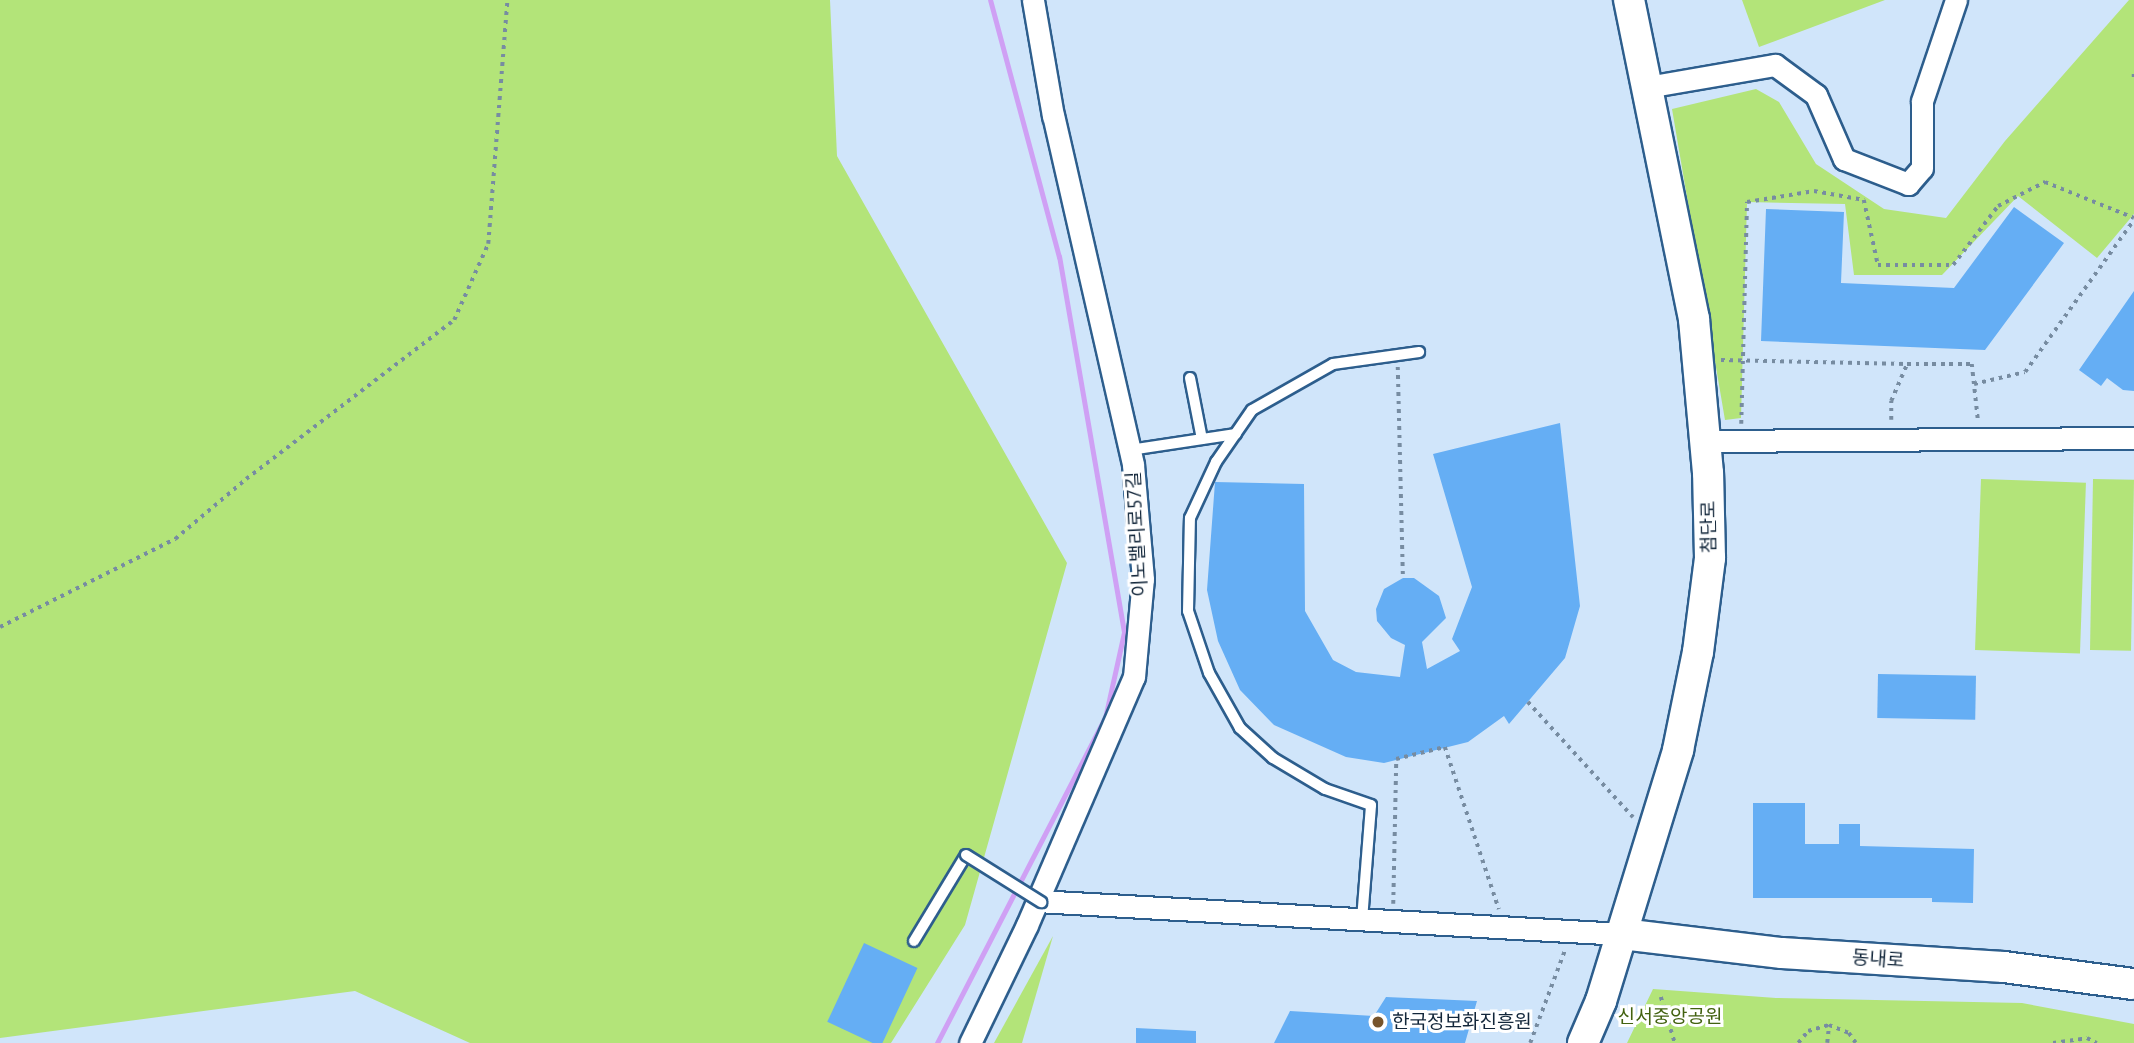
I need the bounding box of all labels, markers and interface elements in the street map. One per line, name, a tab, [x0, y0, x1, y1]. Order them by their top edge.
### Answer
street label: 이노밸리로57길	[1122, 471, 1152, 597]
street label: 첨단로	[1697, 501, 1721, 553]
street label: 동내로	[1851, 946, 1905, 972]
park label: 신서중앙공원	[1618, 1006, 1722, 1028]
place label: 한국정보화진흥원	[1392, 1011, 1532, 1033]
marker: 한국정보화진흥원	[1370, 1014, 1386, 1030]

